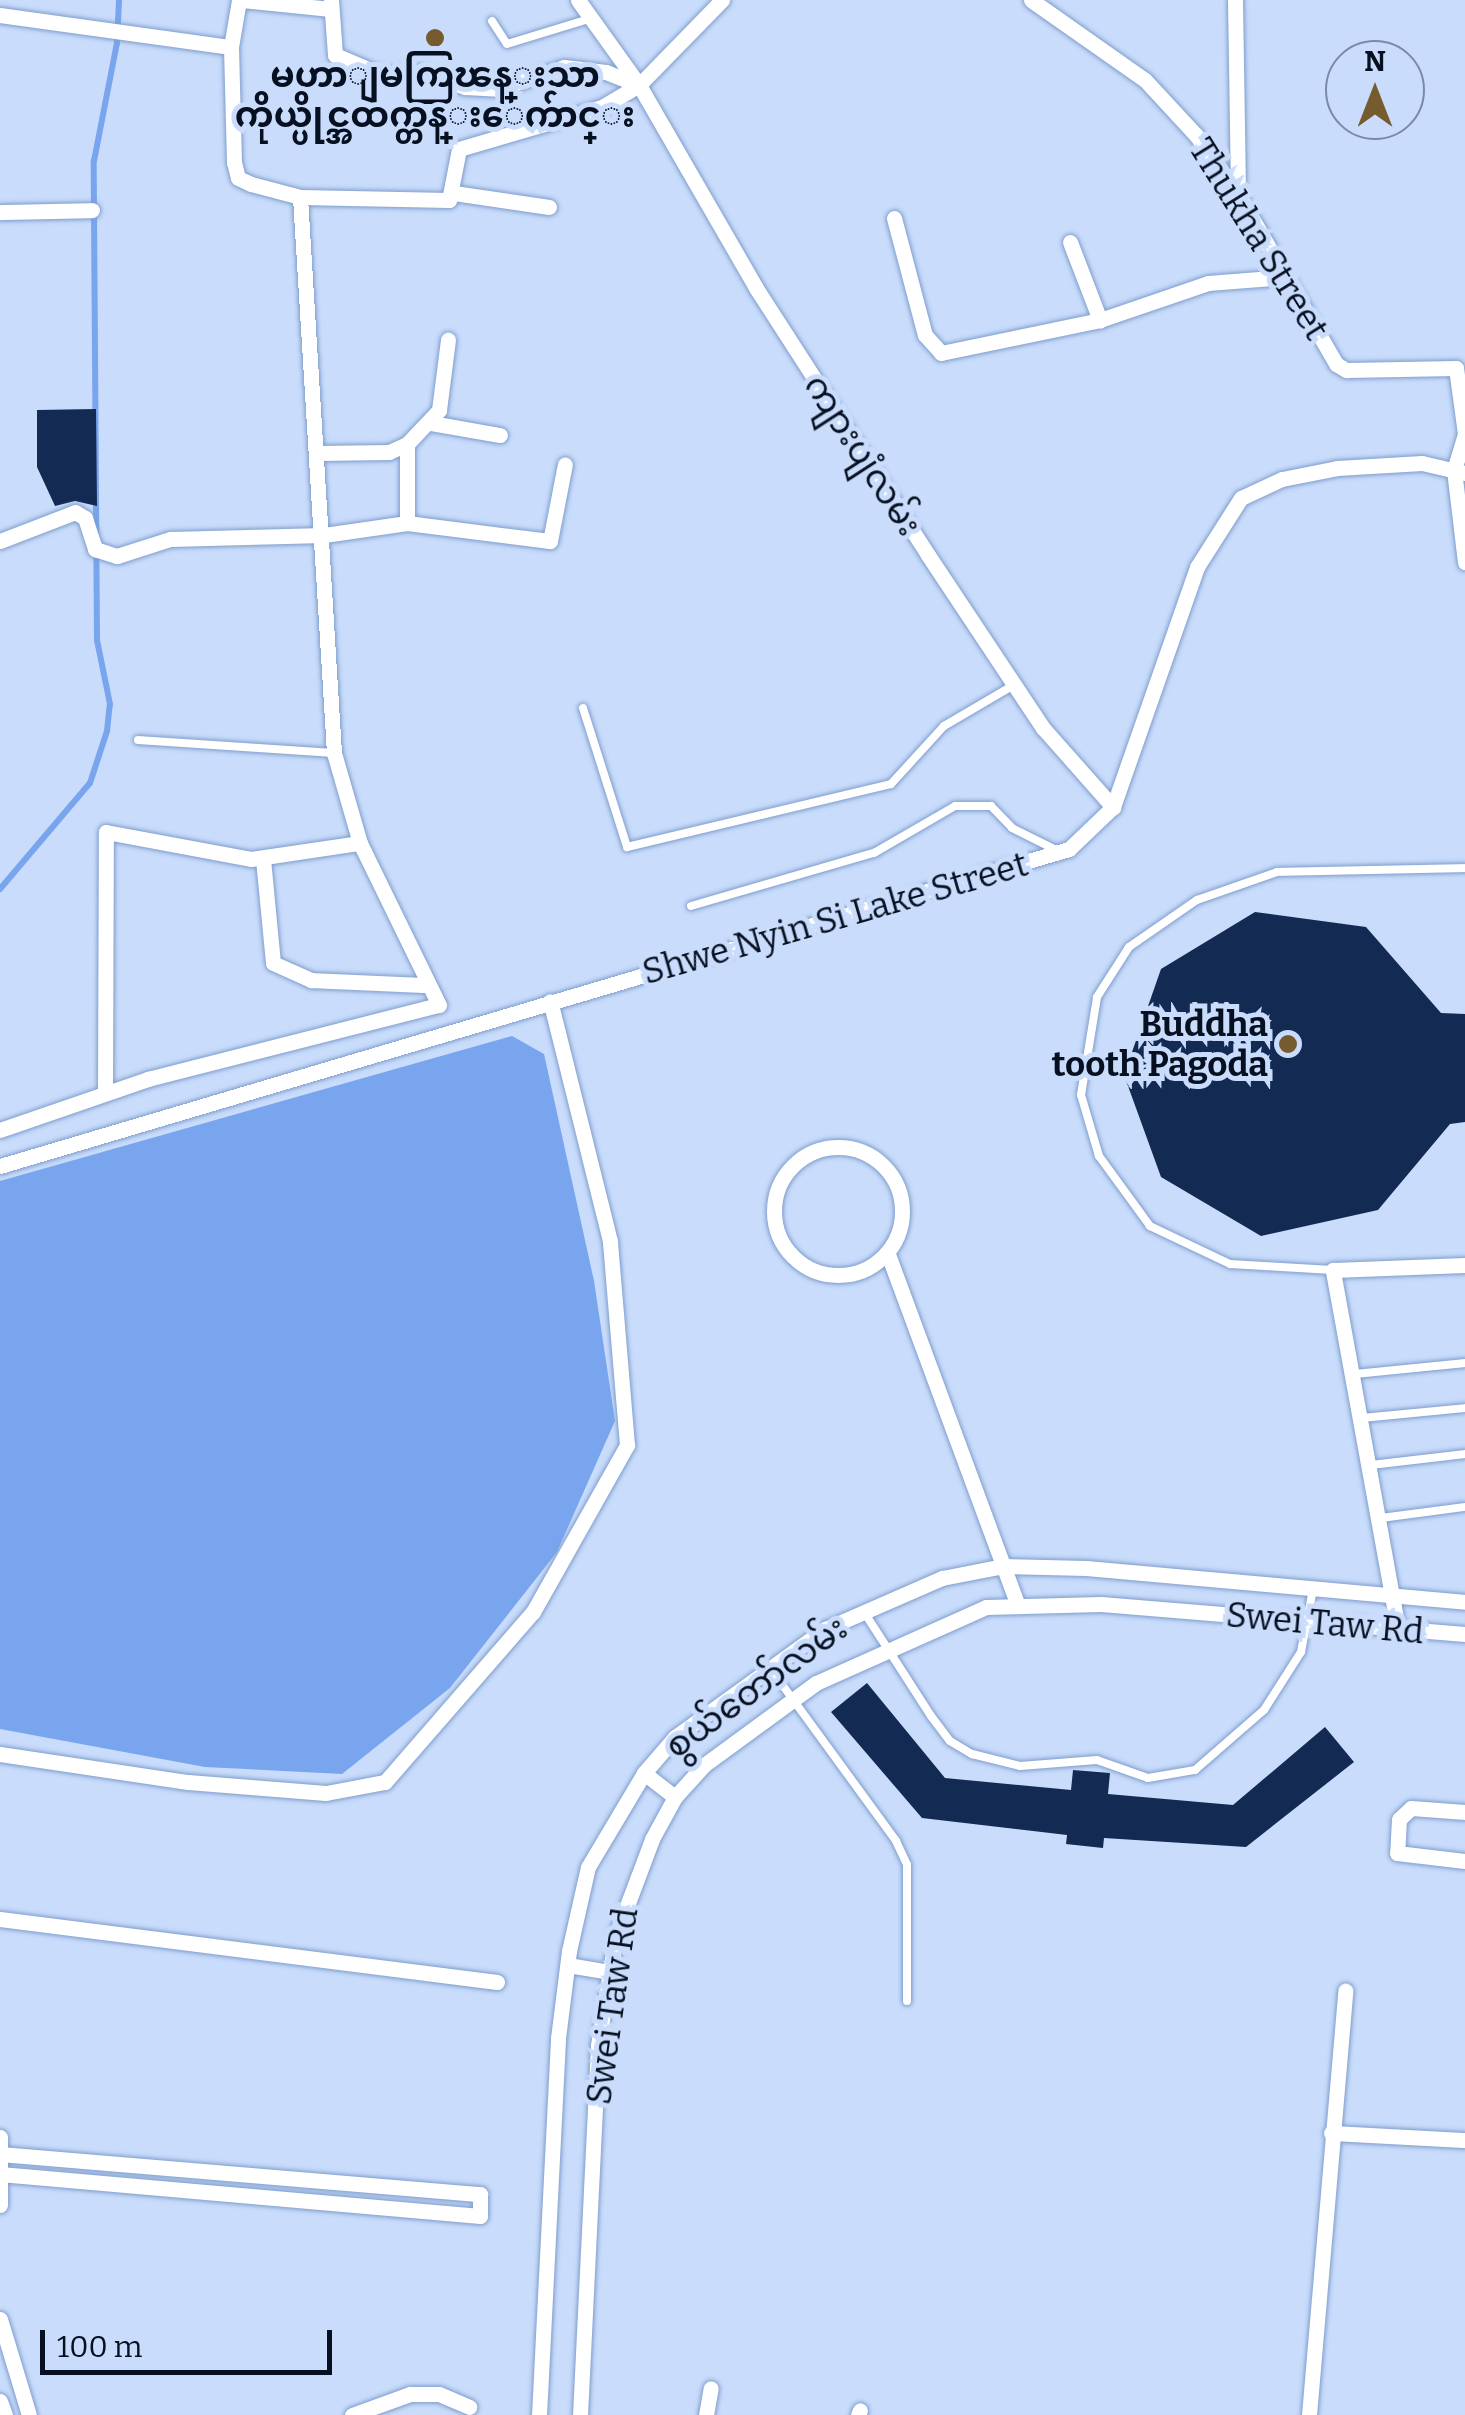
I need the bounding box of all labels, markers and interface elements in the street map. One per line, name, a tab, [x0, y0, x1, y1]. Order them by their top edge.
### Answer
marker: မဟာျမကြၽန္းသာ ကိုယ္ပိုင္အထက္တန္းေက်ာင္း	[424, 27, 446, 49]
north arrow	[1325, 40, 1425, 140]
text: N	[1364, 45, 1386, 78]
place label: မဟာျမကြၽန္းသာ ကိုယ္ပိုင္အထက္တန္းေက်ာင္း	[235, 54, 635, 136]
street label: Thukha Street	[1180, 131, 1338, 347]
street label: ကျားပျံလမ်း	[795, 366, 931, 544]
street label: Shwe Nyin Si Lake Street	[637, 843, 1033, 993]
place label: Buddha tooth Pagoda	[1052, 1003, 1268, 1085]
marker: Buddha tooth Pagoda	[1277, 1033, 1299, 1055]
street label: Swei Taw Rd	[1224, 1593, 1426, 1653]
street label: စွယ်တော်လမ်း	[657, 1607, 855, 1767]
street label: Swei Taw Rd	[577, 1905, 647, 2107]
scale bar	[45, 2310, 338, 2372]
text: 100 m	[57, 2329, 142, 2365]

